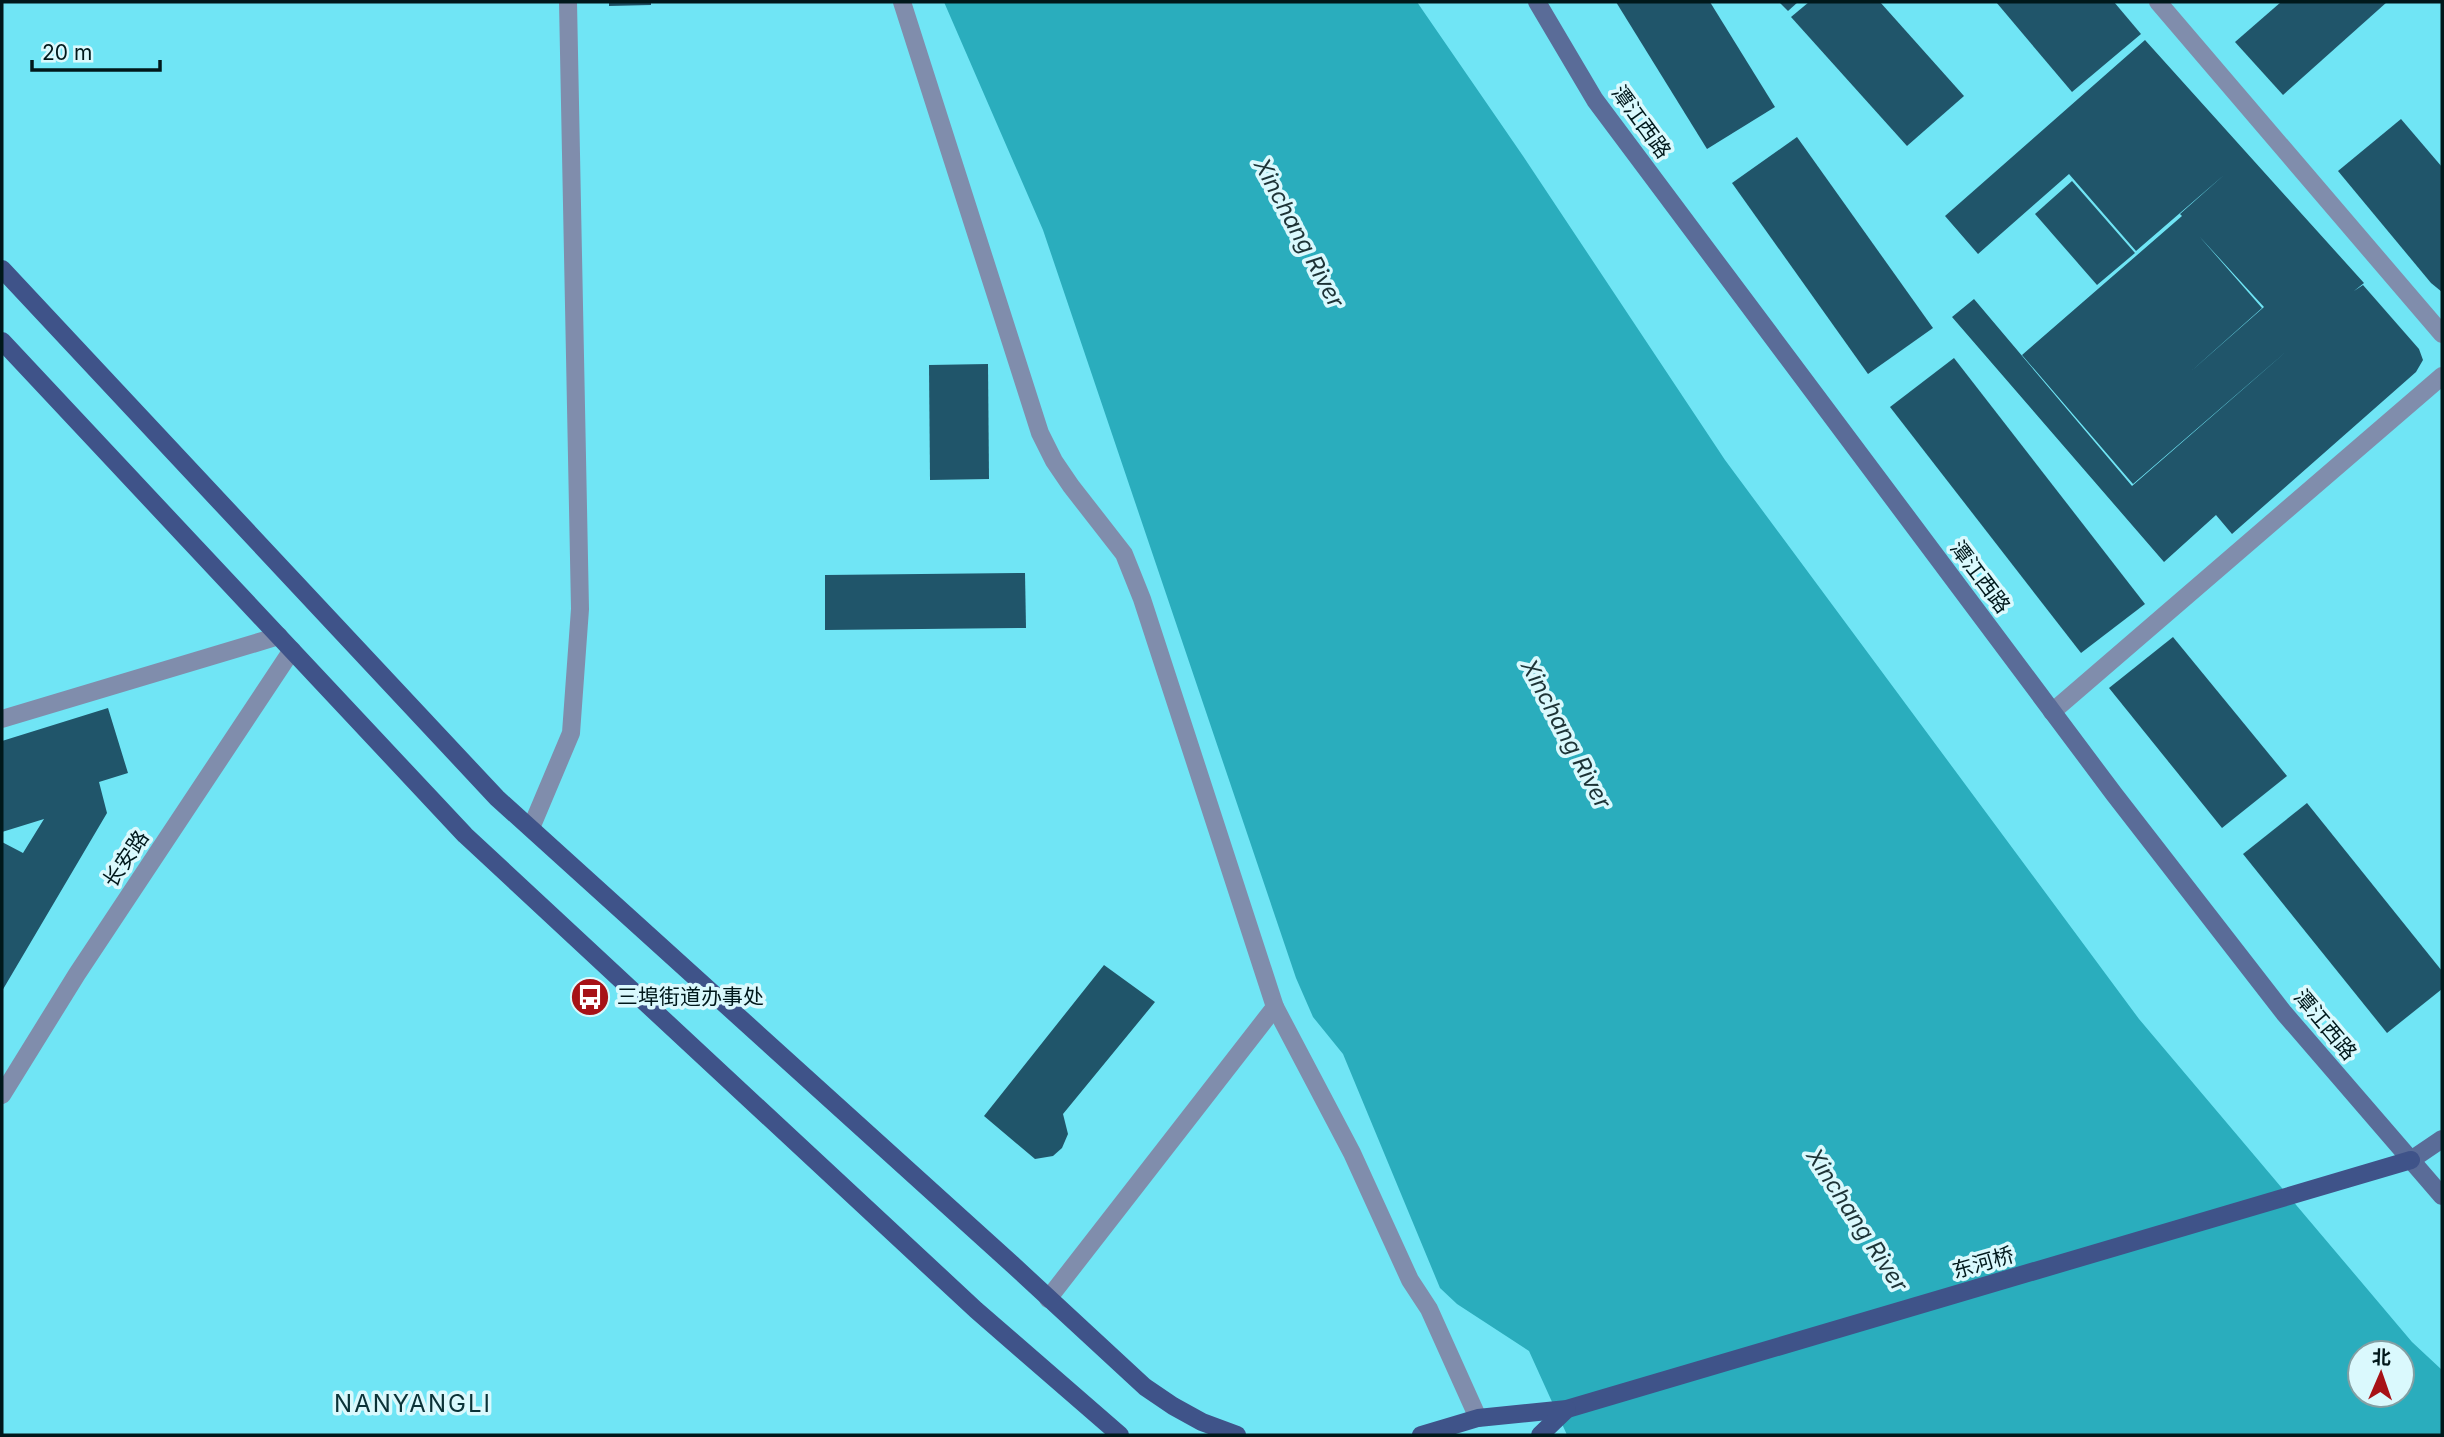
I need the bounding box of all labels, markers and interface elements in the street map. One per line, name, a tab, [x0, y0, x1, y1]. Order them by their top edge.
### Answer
scale bar	[32, 28, 159, 72]
text: 20 m	[42, 40, 92, 65]
street label: 潭江西路	[1607, 80, 1676, 163]
water label: Xinchang River	[1248, 153, 1351, 313]
street label: 潭江西路	[1945, 536, 2016, 618]
water label: Xinchang River	[1515, 654, 1618, 814]
street label: 长安路	[98, 826, 154, 892]
bus stop icon: 三埠街道办事处	[569, 976, 611, 1018]
place label: 三埠街道办事处	[617, 984, 764, 1009]
street label: 潭江西路	[2289, 984, 2362, 1065]
water label: Xinchang River	[1800, 1142, 1914, 1298]
street label: 东河桥	[1949, 1242, 2017, 1283]
north arrow	[2346, 1339, 2416, 1409]
text: 北	[2372, 1346, 2391, 1369]
district label: NANYANGLI	[334, 1389, 492, 1418]

